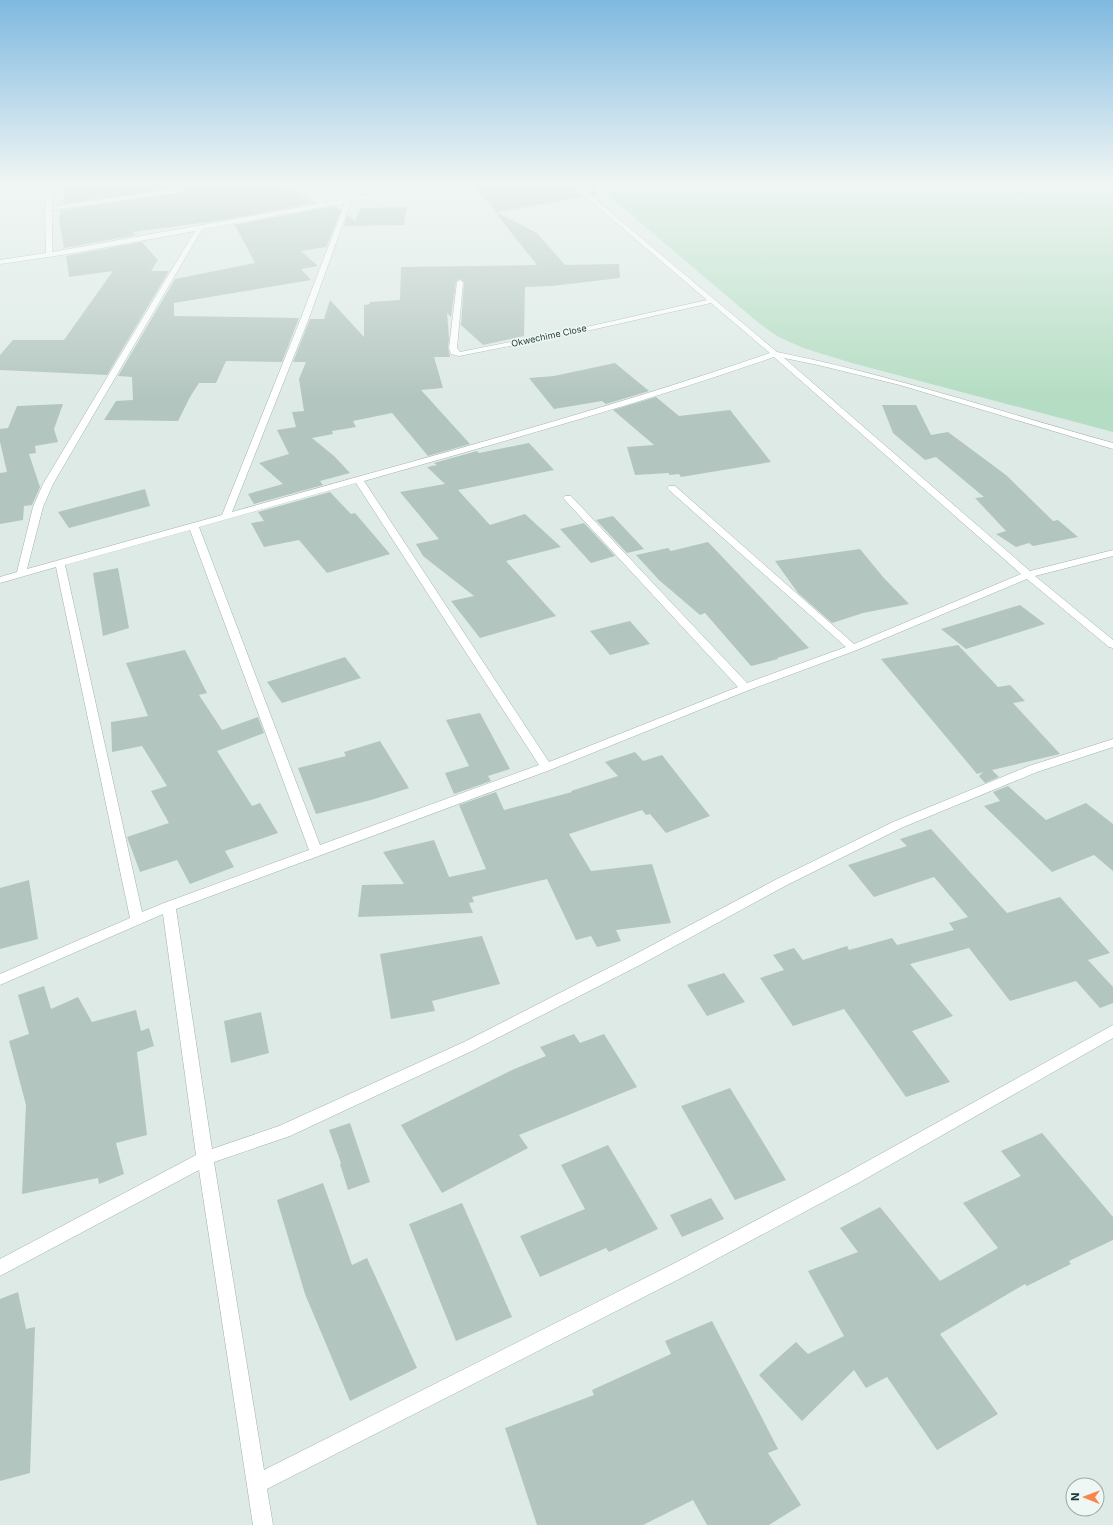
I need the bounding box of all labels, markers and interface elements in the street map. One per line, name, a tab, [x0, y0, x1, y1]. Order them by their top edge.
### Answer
street label: Okwechime Close	[510, 322, 588, 349]
north arrow	[1065, 1477, 1105, 1517]
text: N	[1068, 1493, 1082, 1501]

